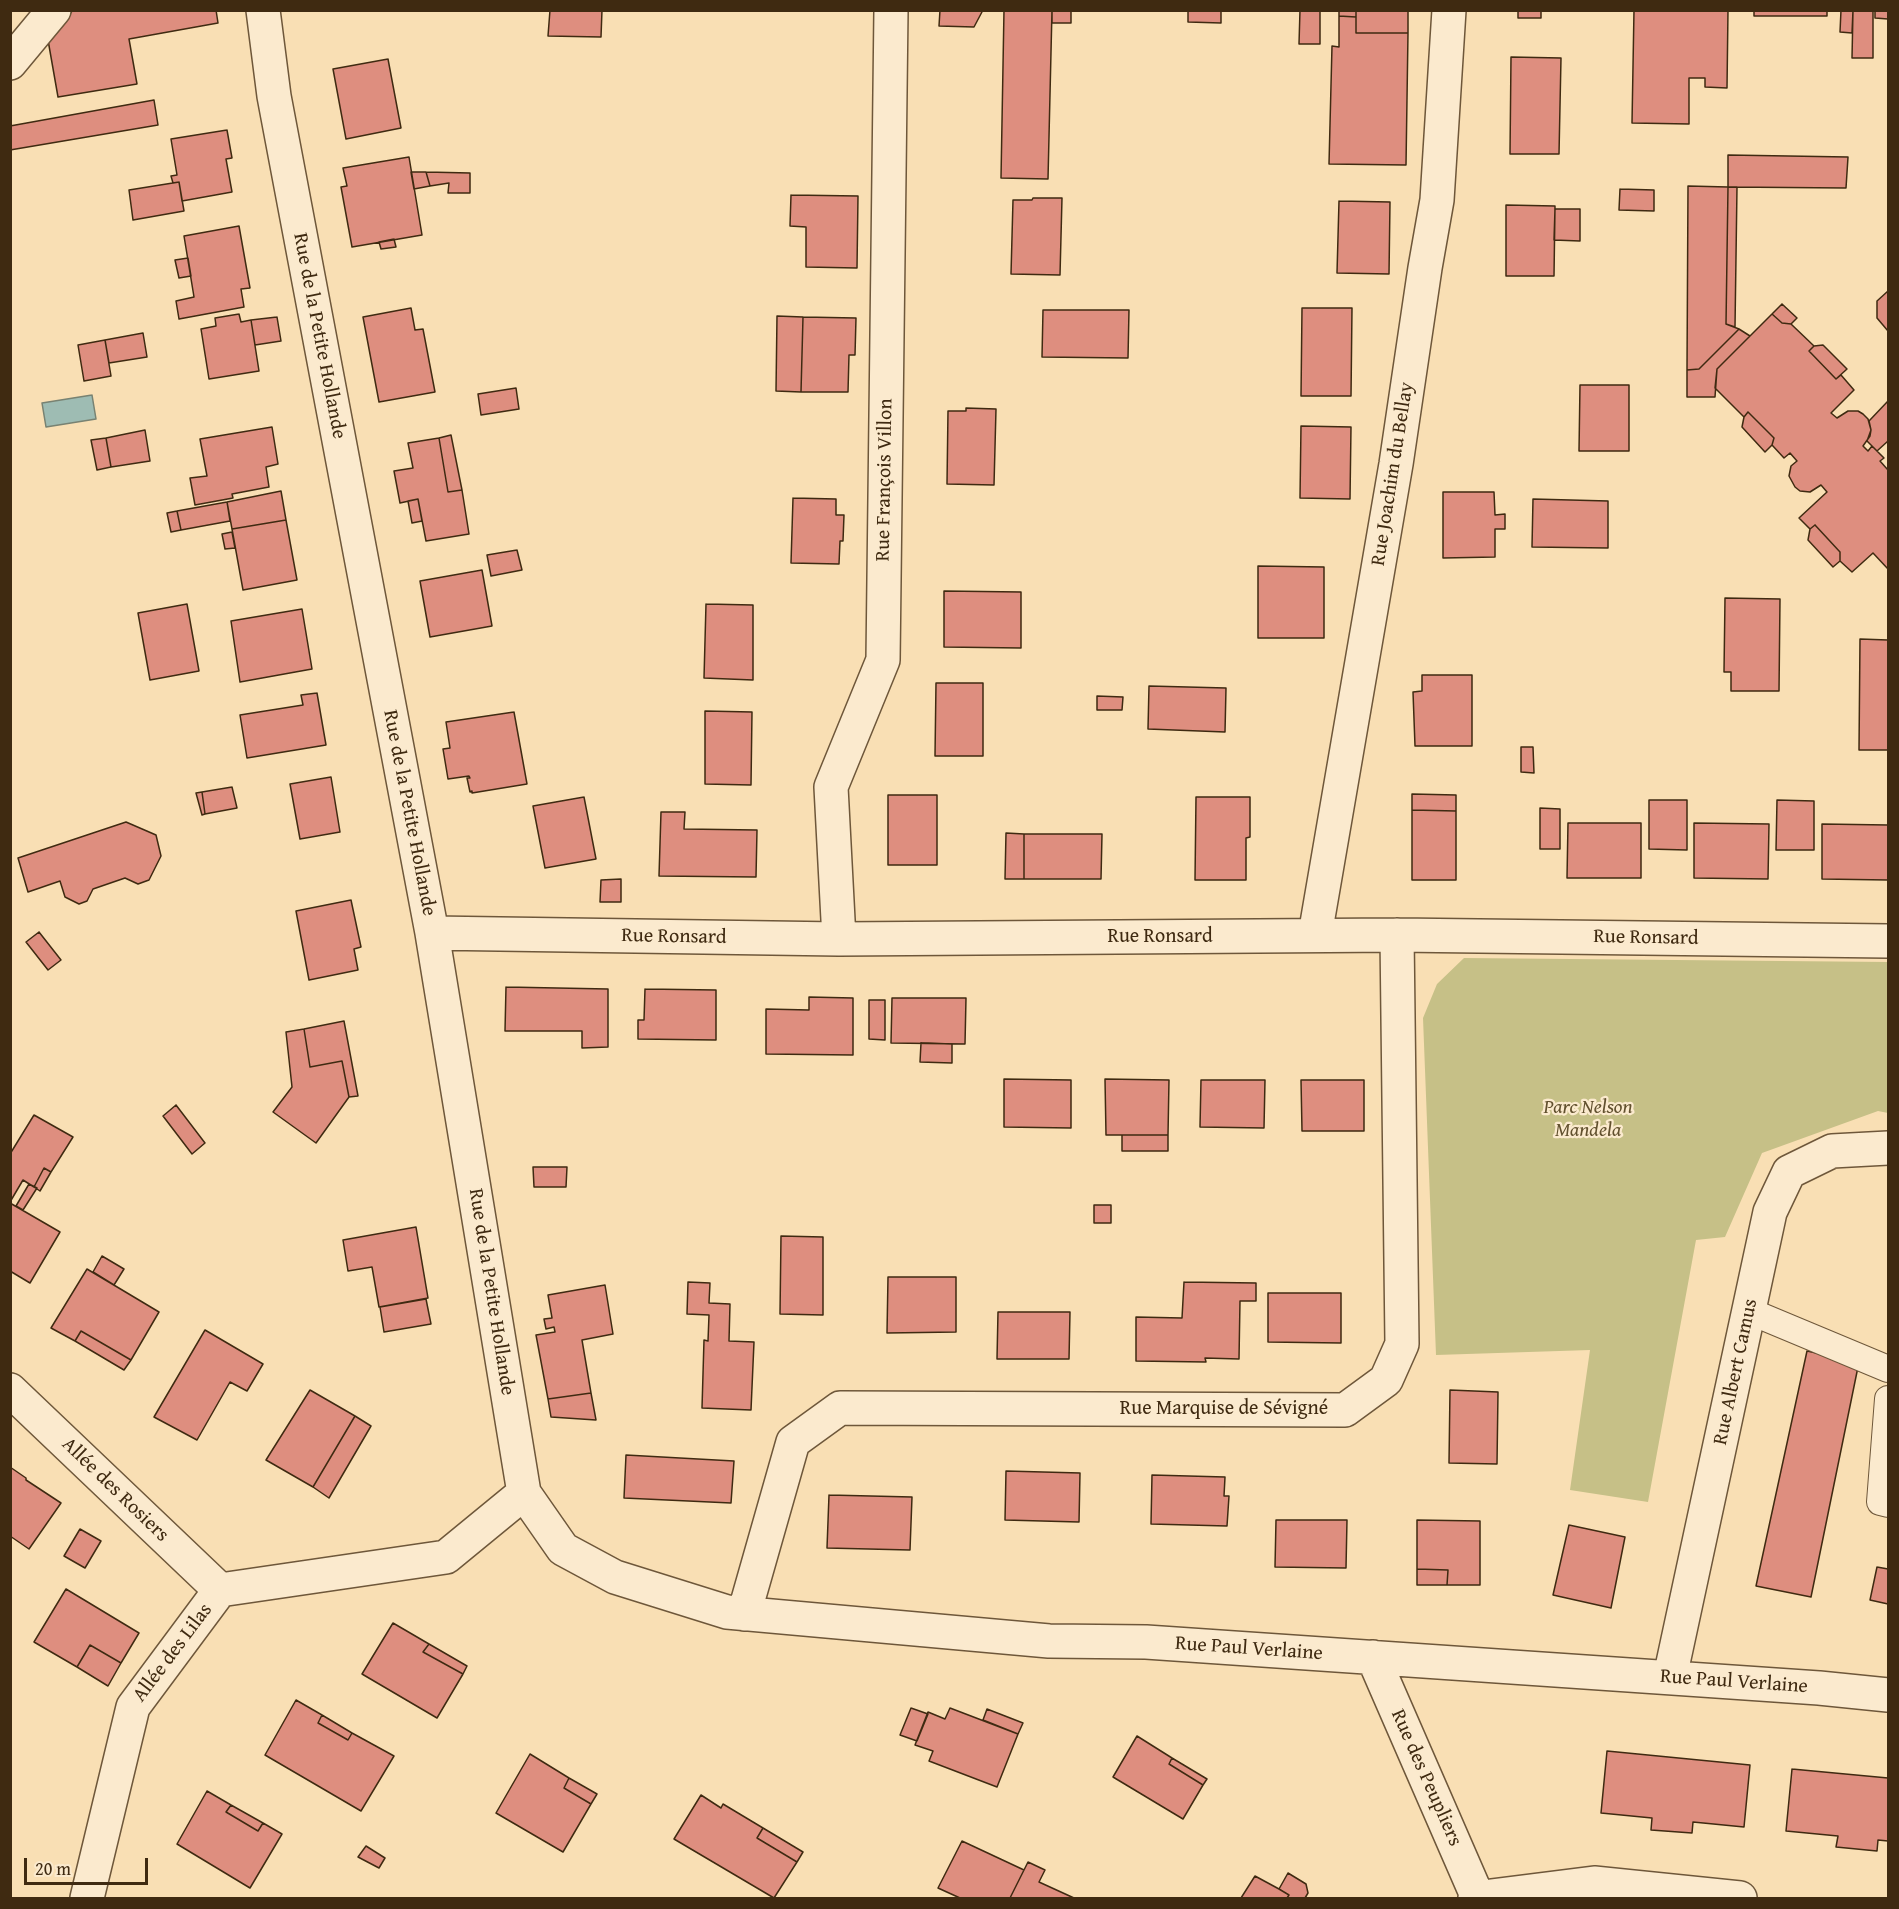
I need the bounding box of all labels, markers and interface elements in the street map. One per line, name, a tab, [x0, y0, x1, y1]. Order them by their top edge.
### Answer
street label: Rue de la Petite Hollande	[287, 231, 351, 441]
street label: Rue Joachim du Bellay	[1367, 381, 1419, 567]
street label: Rue François Villon	[872, 398, 898, 562]
street label: Rue de la Petite Hollande	[377, 708, 441, 918]
street label: Rue Ronsard	[621, 924, 727, 950]
street label: Rue Ronsard	[1107, 925, 1213, 949]
street label: Rue Ronsard	[1593, 925, 1699, 951]
park label: Parc Nelson Mandela	[1543, 1096, 1633, 1143]
street label: Rue de la Petite Hollande	[463, 1187, 519, 1397]
street label: Rue Albert Camus	[1709, 1297, 1763, 1447]
street label: Rue Marquise de Sévigné	[1120, 1397, 1328, 1421]
street label: Allée des Rosiers	[56, 1433, 174, 1547]
street label: Allée des Lilas	[128, 1599, 218, 1707]
street label: Rue Paul Verlaine	[1174, 1632, 1324, 1666]
street label: Rue Paul Verlaine	[1659, 1665, 1809, 1699]
street label: Rue des Peupliers	[1385, 1706, 1467, 1850]
scale bar	[27, 1846, 152, 1884]
text: 20 m	[35, 1855, 71, 1882]

